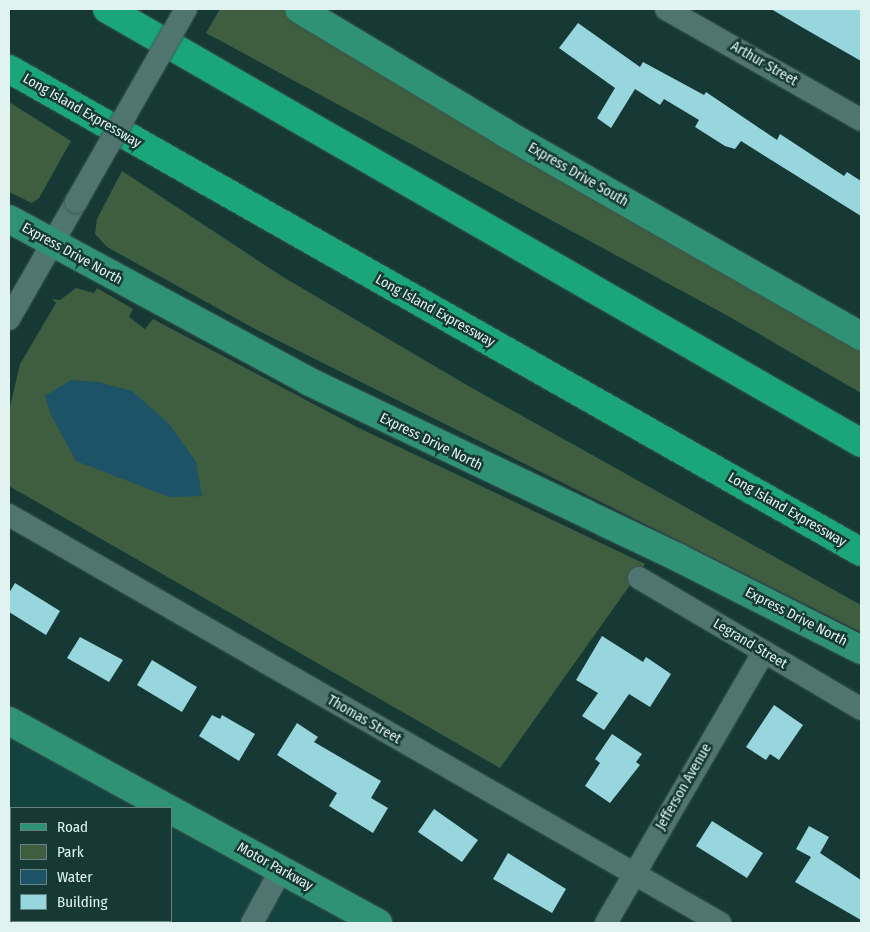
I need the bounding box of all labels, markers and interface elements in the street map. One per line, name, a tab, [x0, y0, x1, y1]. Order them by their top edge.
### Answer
street label: Arthur Street	[728, 38, 800, 90]
street label: Long Island Expressway	[20, 70, 144, 152]
street label: Express Drive South	[525, 139, 631, 211]
street label: Express Drive North	[19, 219, 125, 289]
street label: Long Island Expressway	[372, 271, 498, 351]
street label: Express Drive North	[377, 410, 485, 474]
street label: Long Island Expressway	[725, 469, 849, 551]
street label: Express Drive North	[742, 584, 850, 650]
street label: Legrand Street	[710, 615, 790, 673]
street label: Thomas Street	[324, 692, 404, 748]
street label: Jefferson Avenue	[653, 741, 715, 833]
legend	[10, 807, 172, 922]
text: Road	[57, 818, 88, 836]
street label: Motor Parkway	[234, 839, 316, 895]
text: Park	[57, 843, 84, 861]
text: Water	[57, 868, 92, 886]
text: Building	[57, 893, 108, 911]

